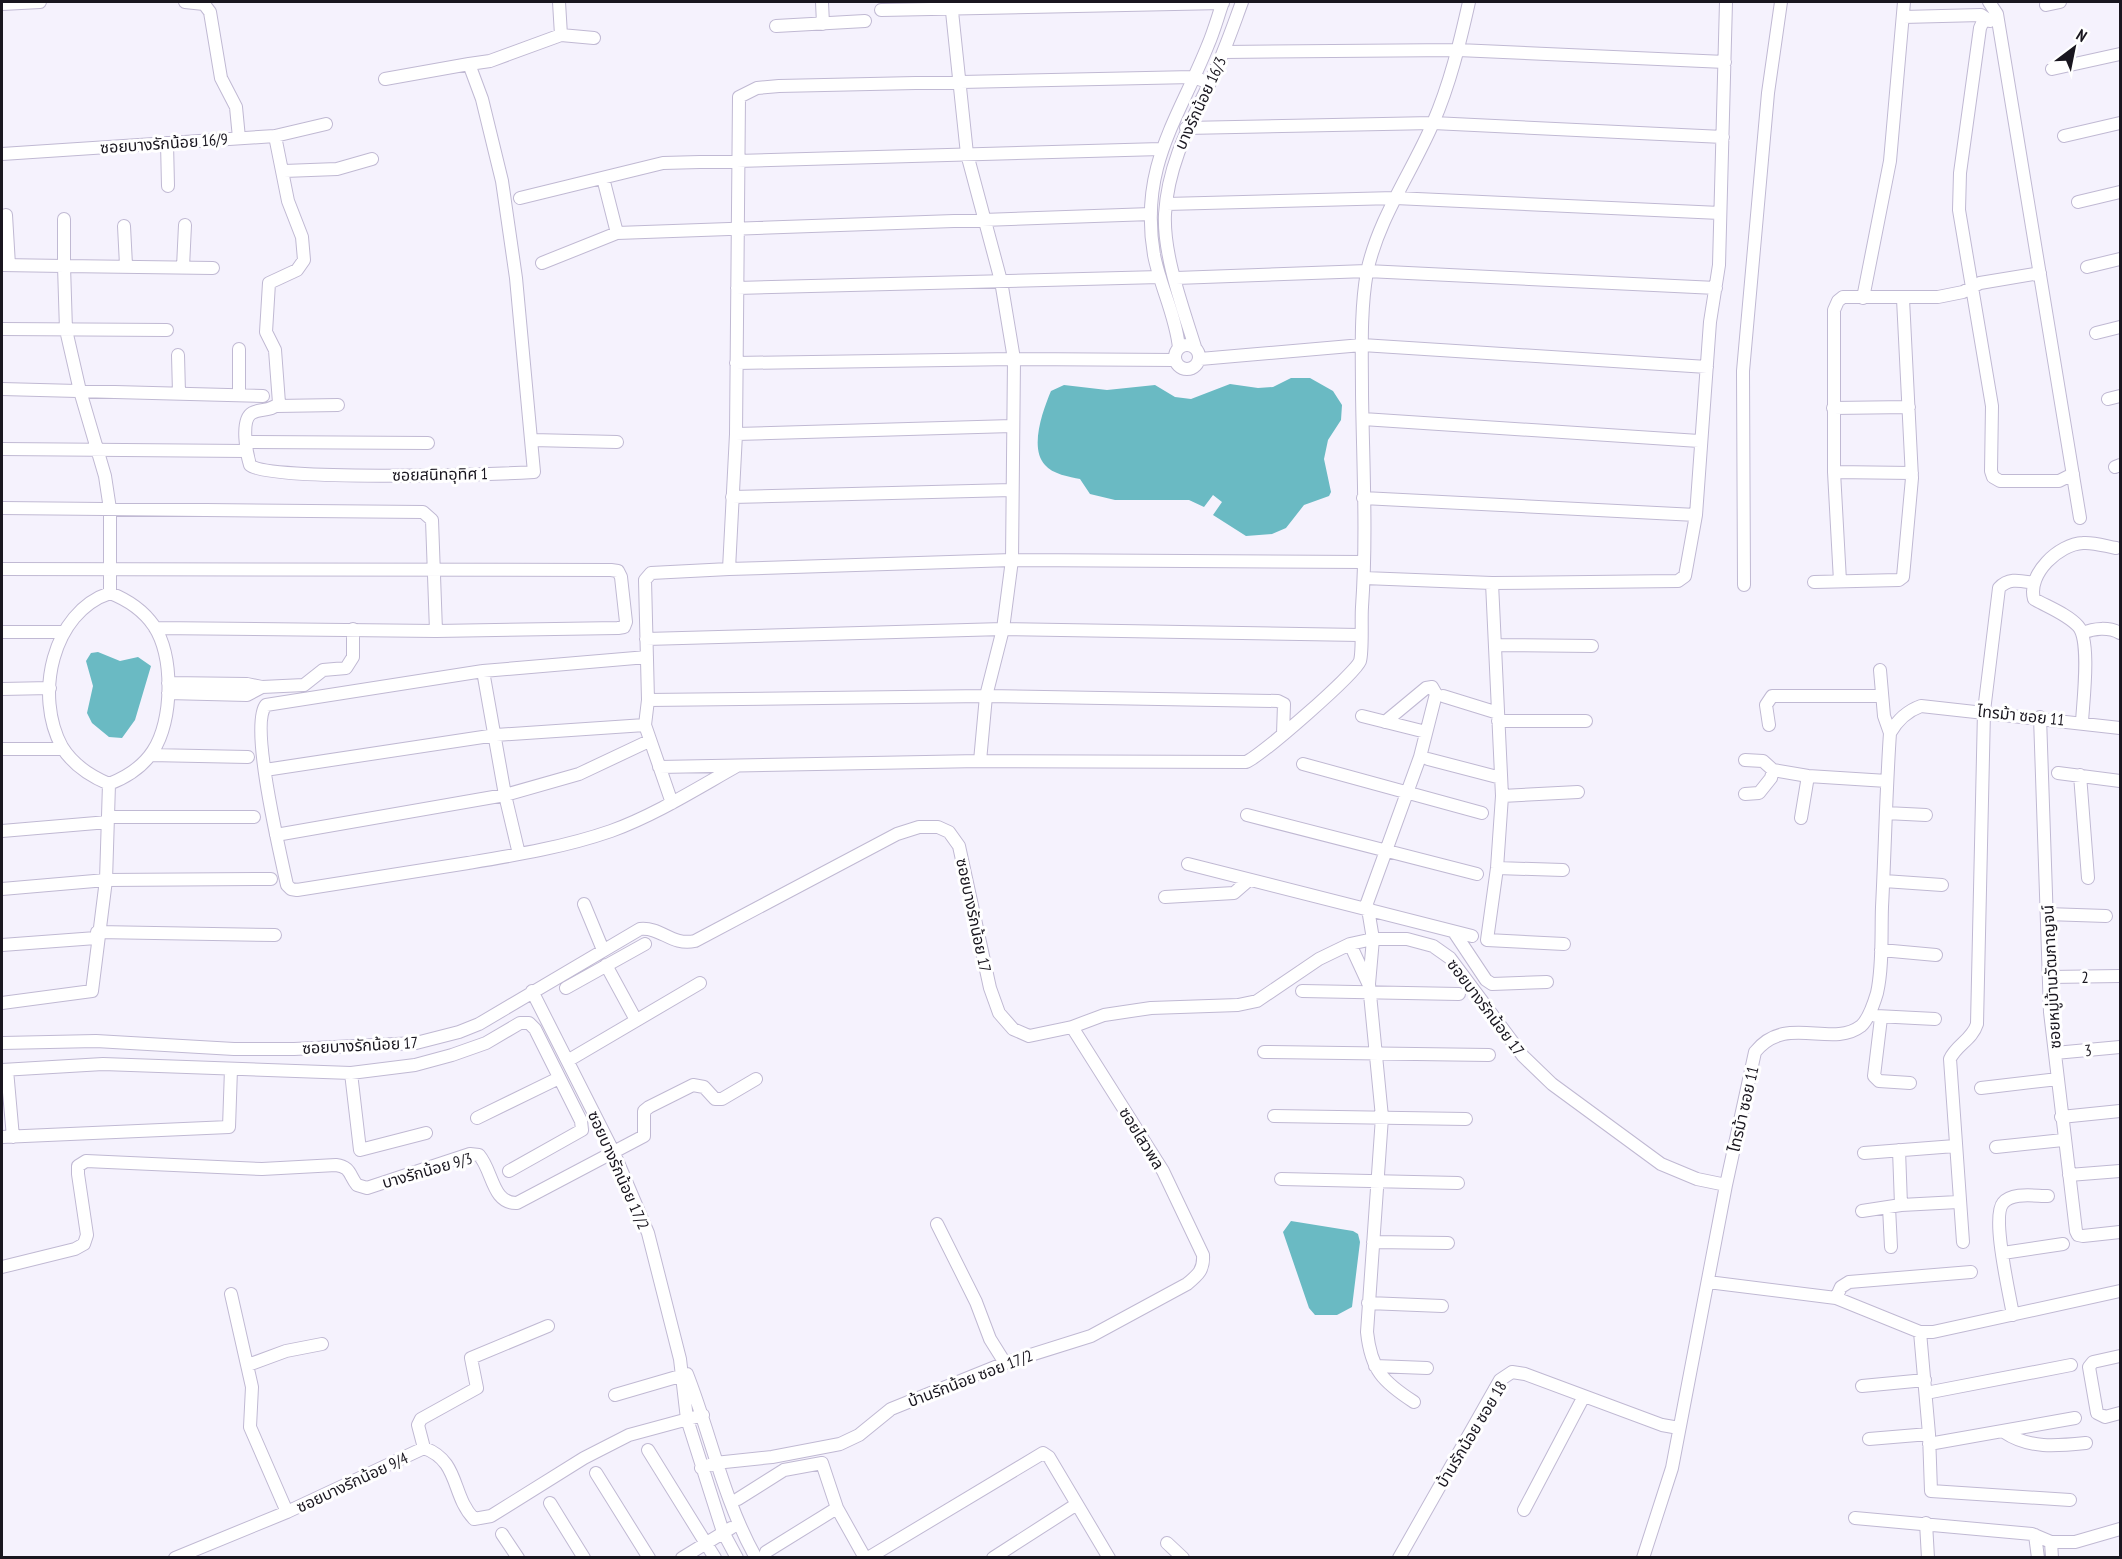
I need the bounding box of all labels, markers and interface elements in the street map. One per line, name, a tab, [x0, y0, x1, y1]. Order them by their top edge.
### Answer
north arrow	[2044, 18, 2104, 78]
text: N	[2073, 25, 2091, 46]
street label: บางรักน้อย 16/3	[1170, 53, 1230, 153]
street label: ซอยบางรักน้อย 16/9	[99, 129, 229, 157]
street label: ซอยสนิทอุทิศ 1	[392, 463, 488, 485]
street label: ไทรม้า ซอย 11	[1975, 700, 2066, 730]
street label: ซอยบางรักน้อย 17	[952, 856, 996, 974]
street label: ซอยหมู่บ้านวัฒกาญจน์	[2037, 905, 2065, 1049]
street label: ซอยบางรักน้อย 17	[1443, 955, 1529, 1059]
street label: 2	[2081, 967, 2089, 987]
street label: ซอยบางรักน้อย 17	[302, 1032, 418, 1058]
street label: 3	[2084, 1040, 2092, 1060]
street label: ไทรม้า ซอย 11	[1723, 1064, 1763, 1155]
street label: ซอยไสวพล	[1115, 1103, 1169, 1173]
street label: ซอยบางรักน้อย 17/2	[584, 1107, 654, 1233]
street label: บางรักน้อย 9/3	[379, 1148, 475, 1192]
street label: บ้านรักน้อย ซอย 17/2	[905, 1345, 1035, 1411]
street label: บ้านรักน้อย ซอย 18	[1431, 1377, 1511, 1491]
street label: ซอยบางรักน้อย 9/4	[293, 1447, 411, 1517]

